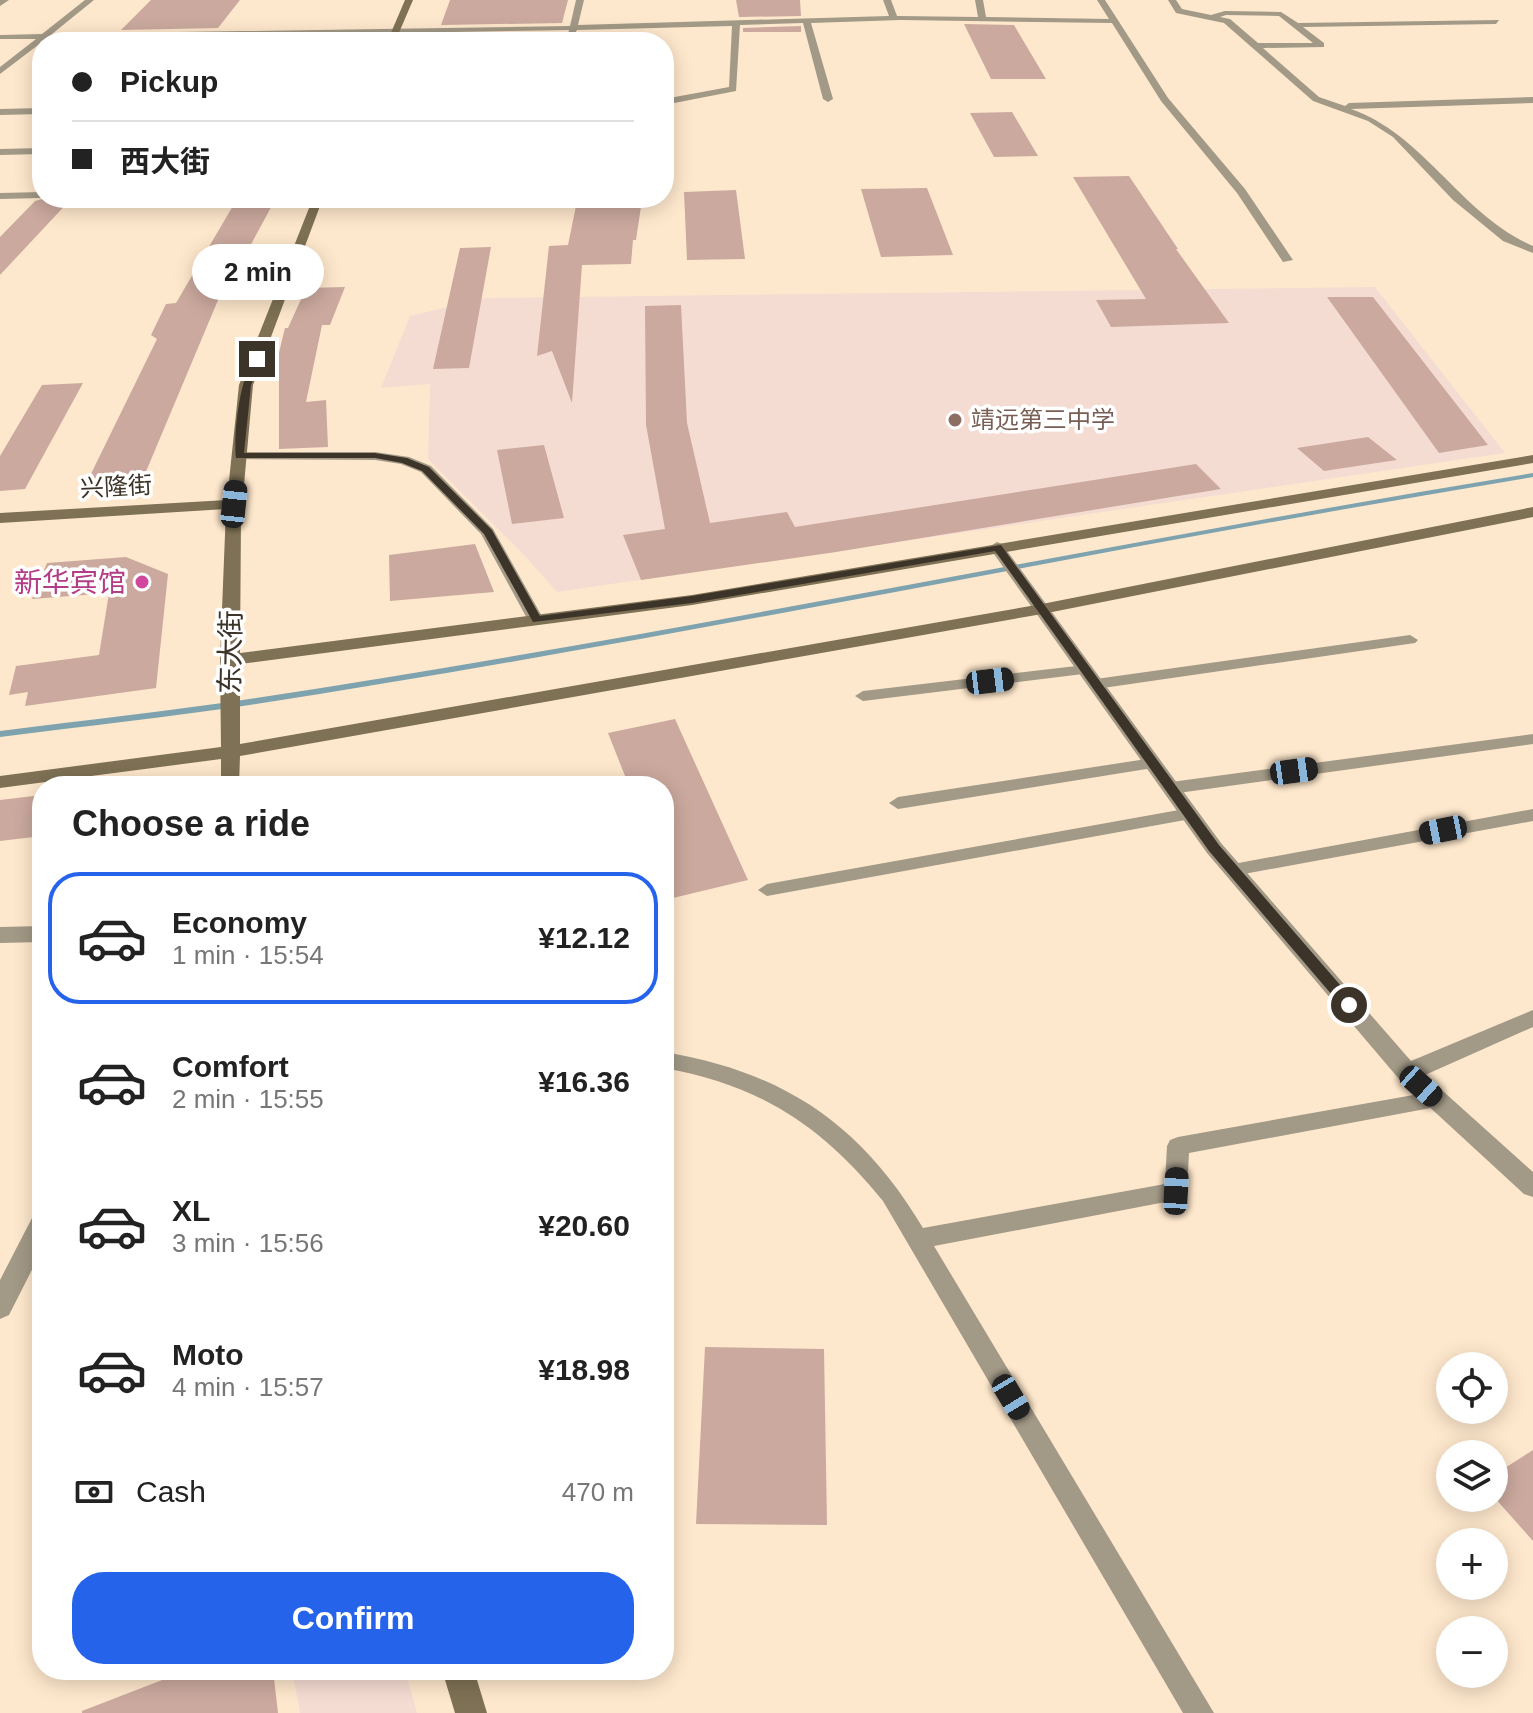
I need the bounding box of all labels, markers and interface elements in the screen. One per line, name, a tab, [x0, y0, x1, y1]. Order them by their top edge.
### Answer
text: Pickup	[120, 65, 218, 98]
text: 西大街	[120, 145, 210, 178]
callout: 2 min	[191, 243, 323, 299]
text: 2 min	[224, 257, 292, 287]
route end	[239, 341, 275, 377]
place label: 靖远第三中学	[971, 406, 1115, 433]
marker: 靖远第三中学	[946, 411, 964, 429]
street label: 兴隆街	[79, 471, 153, 502]
car	[220, 479, 248, 529]
place label: 新华宾馆	[14, 567, 126, 598]
marker: 新华宾馆	[133, 573, 151, 591]
street label: 东大街	[214, 610, 247, 694]
car	[965, 666, 1015, 696]
car	[1269, 756, 1319, 786]
text: Choose a ride	[72, 803, 310, 844]
car	[1417, 814, 1469, 846]
icon: car	[76, 902, 148, 974]
text: Economy	[172, 906, 307, 939]
text: ¥12.12	[538, 921, 630, 954]
text: 1 min · 15:54	[172, 940, 324, 970]
route start	[1331, 987, 1367, 1023]
icon: car	[76, 1046, 148, 1118]
text: Comfort	[172, 1050, 289, 1083]
car	[1395, 1061, 1447, 1111]
text: ¥16.36	[538, 1065, 630, 1098]
text: 2 min · 15:55	[172, 1084, 324, 1114]
car	[1163, 1166, 1189, 1216]
icon: car	[76, 1190, 148, 1262]
text: XL	[172, 1194, 210, 1227]
text: ¥20.60	[538, 1209, 630, 1242]
text: 3 min · 15:56	[172, 1228, 324, 1258]
icon: car	[76, 1334, 148, 1406]
text: Moto	[172, 1338, 244, 1371]
map controls	[1436, 1352, 1508, 1688]
button: locate	[1436, 1352, 1508, 1424]
text: ¥18.98	[538, 1353, 630, 1386]
car	[988, 1370, 1034, 1424]
text: 4 min · 15:57	[172, 1372, 324, 1402]
button: layers	[1436, 1440, 1508, 1512]
icon: cash	[72, 1470, 116, 1514]
text: Cash	[136, 1475, 206, 1508]
text: 470 m	[562, 1477, 634, 1507]
button: +	[1436, 1528, 1508, 1600]
button: Confirm	[72, 1572, 634, 1664]
button: −	[1436, 1616, 1508, 1688]

